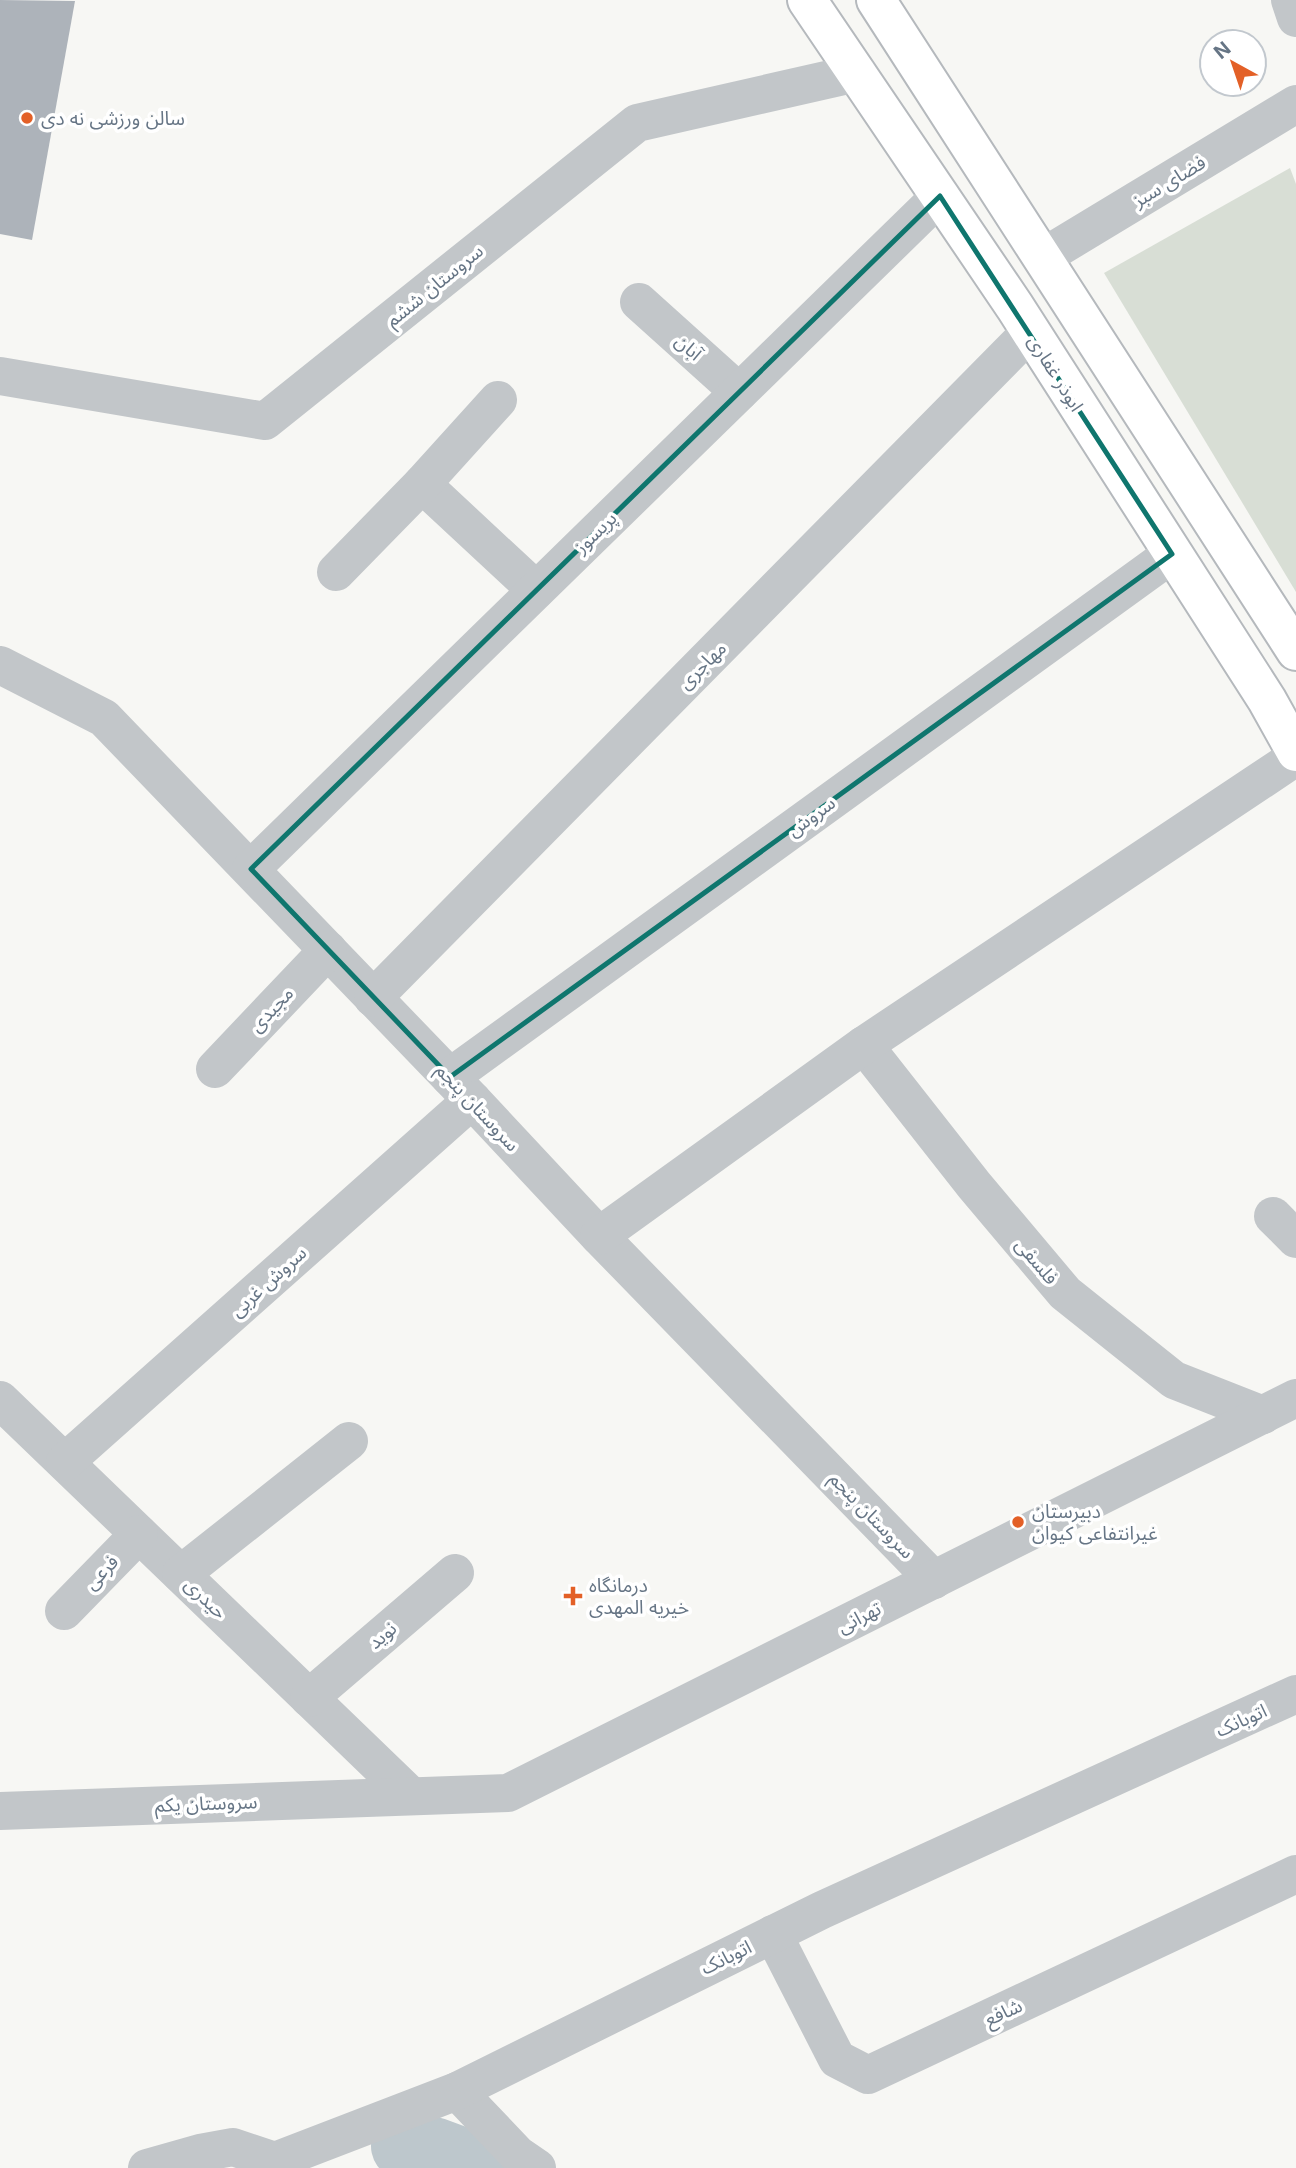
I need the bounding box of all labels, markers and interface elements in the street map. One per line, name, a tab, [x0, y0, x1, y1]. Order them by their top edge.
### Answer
north arrow	[1198, 28, 1268, 98]
text: N	[1209, 37, 1235, 64]
place label: سالن ورزشی نه دی	[41, 107, 185, 130]
marker: سالن ورزشی نه دی	[19, 110, 35, 126]
street label: فضای سبز	[1128, 151, 1210, 213]
street label: سروستان ششم	[381, 239, 489, 334]
street label: آبان	[671, 329, 708, 366]
street label: ابوذر غفاری	[1023, 331, 1088, 416]
street label: پریسوز	[569, 507, 622, 560]
street label: مهاجری	[674, 637, 731, 694]
street label: سروش	[783, 791, 840, 842]
street label: مجیدی	[245, 982, 298, 1037]
street label: سروستان پنجم	[429, 1059, 524, 1158]
street label: فلسفی	[1011, 1233, 1063, 1289]
street label: سروش غربی	[225, 1241, 311, 1322]
street label: سروستان پنجم	[822, 1467, 919, 1566]
place label: دبیرستان غیرانتفاعی کیوان	[1032, 1500, 1158, 1545]
marker: دبیرستان غیرانتفاعی کیوان	[1010, 1514, 1026, 1530]
street label: فرعی	[80, 1550, 123, 1594]
street label: حیدری	[180, 1573, 232, 1624]
place label: درمانگاه خیریه المهدی	[589, 1574, 689, 1619]
marker: درمانگاه خیریه المهدی	[563, 1586, 583, 1606]
street label: تهرانی	[834, 1597, 885, 1638]
street label: نوید	[364, 1617, 401, 1654]
street label: اتوبانک	[1212, 1699, 1270, 1742]
street label: سروستان یکم	[154, 1790, 258, 1820]
street label: اتوبانک	[697, 1935, 755, 1980]
street label: شافع	[981, 1994, 1027, 2034]

